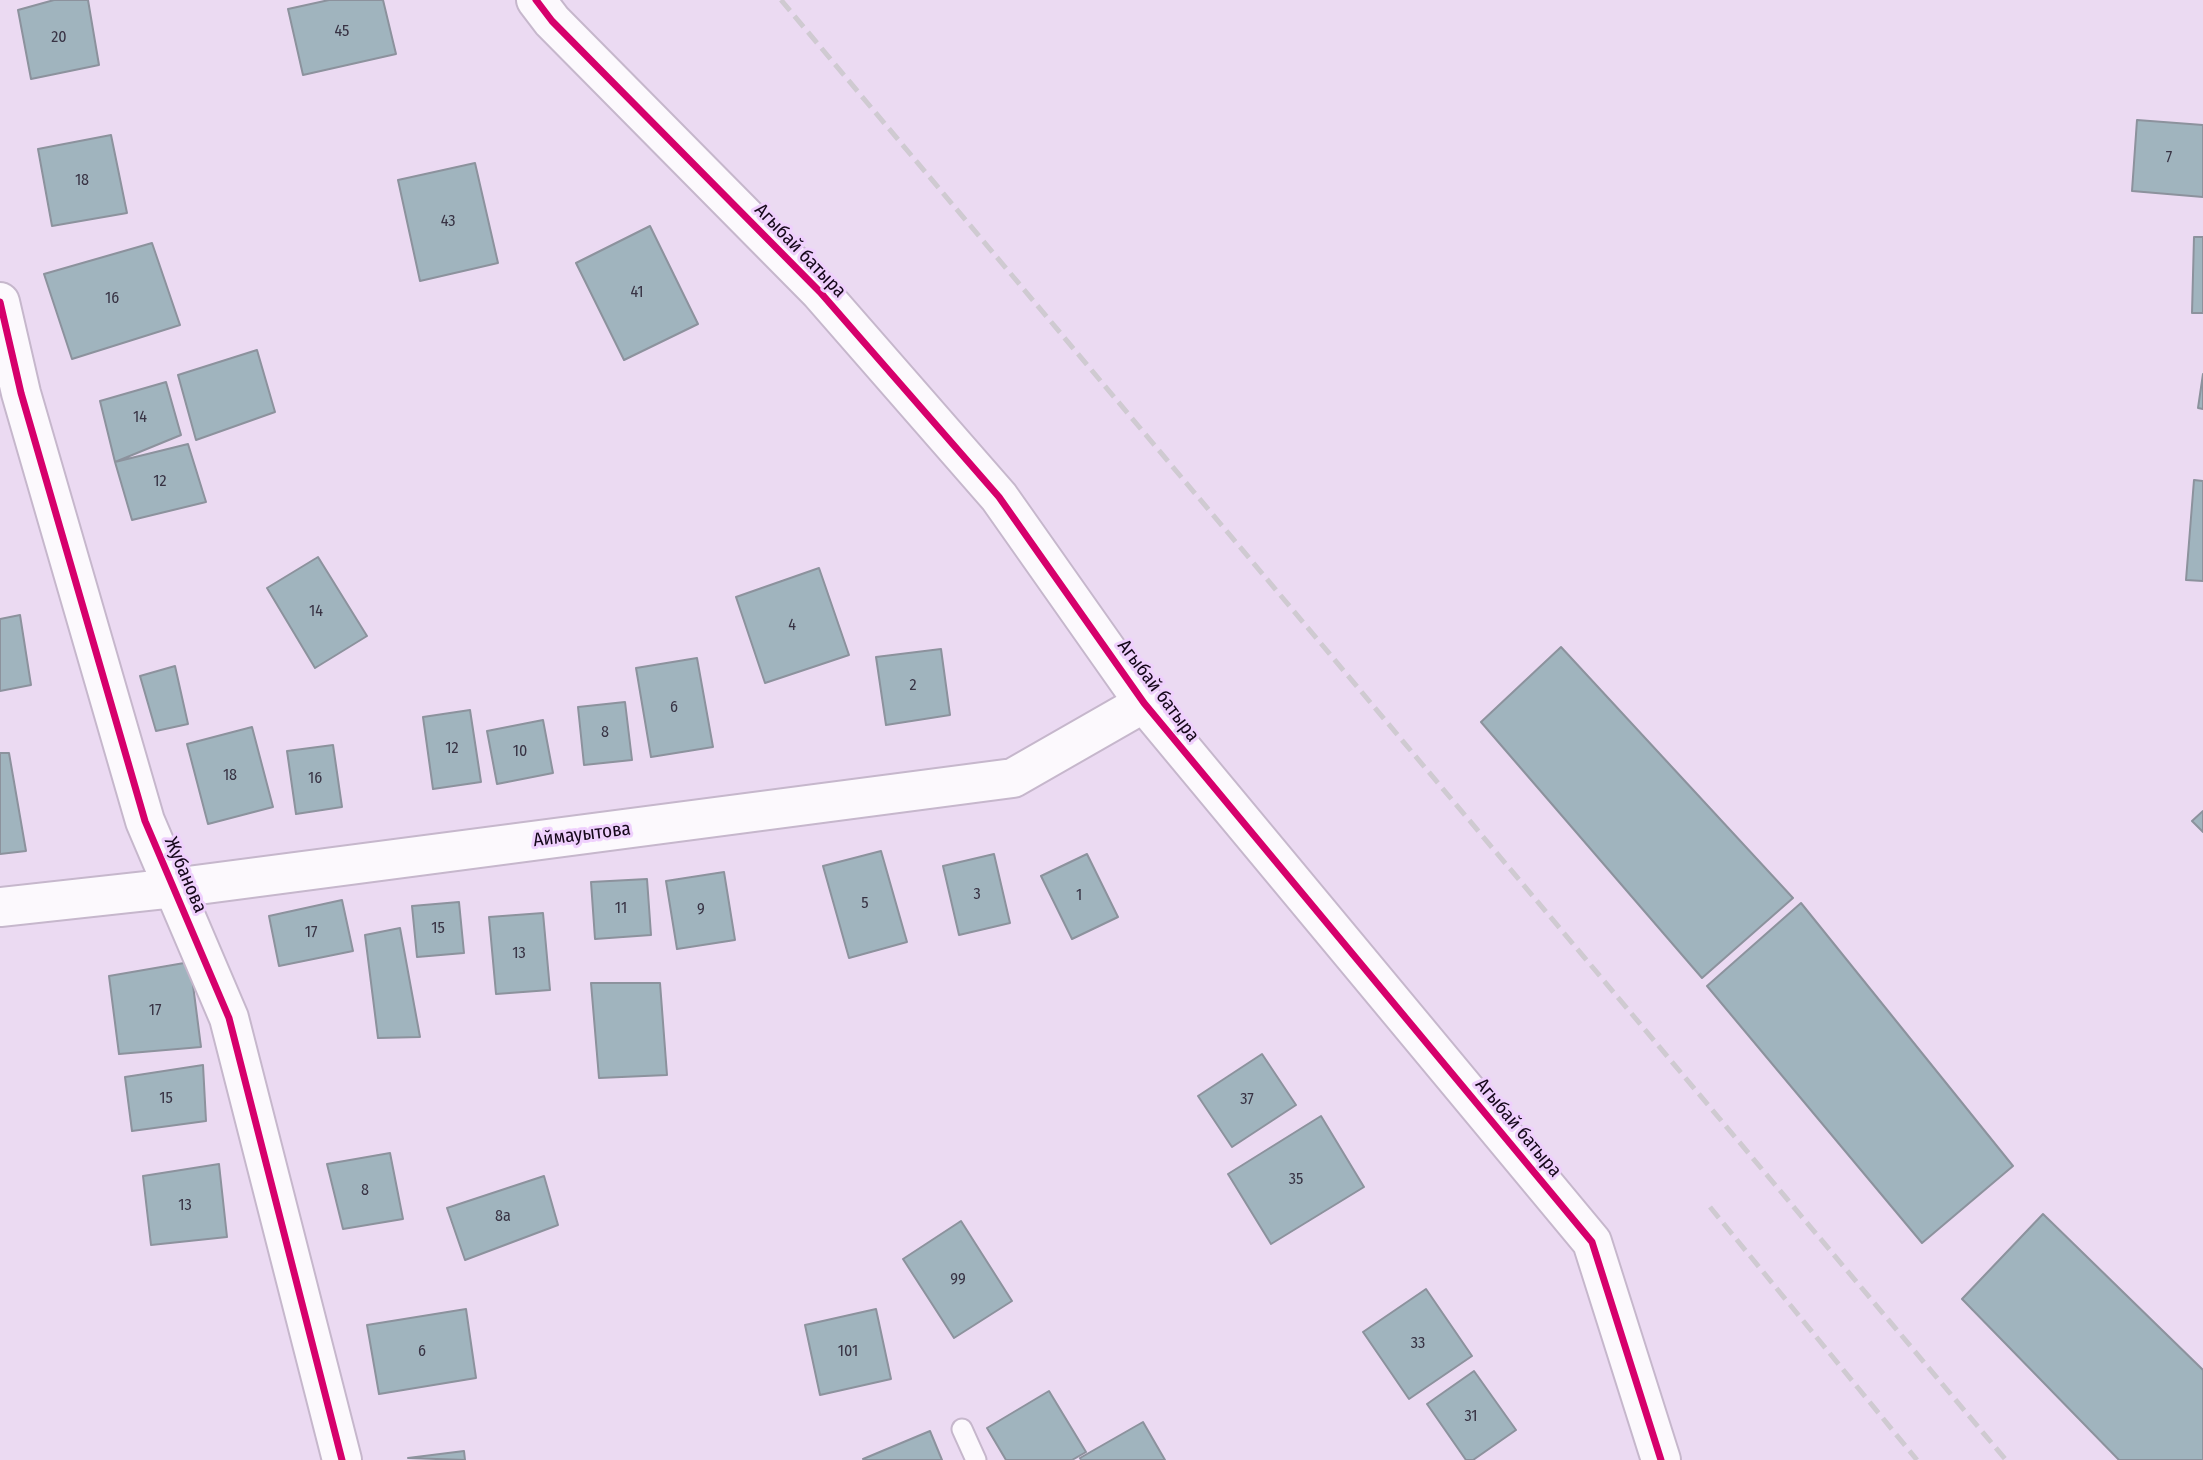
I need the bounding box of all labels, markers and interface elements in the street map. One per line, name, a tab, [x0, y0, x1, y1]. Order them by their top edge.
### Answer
house number: 45	[335, 22, 349, 42]
house number: 20	[51, 28, 67, 48]
house number: 7	[2166, 148, 2172, 168]
house number: 18	[75, 171, 89, 191]
street label: Агыбай батыра	[749, 199, 851, 303]
house number: 43	[441, 212, 455, 232]
house number: 41	[630, 283, 644, 303]
house number: 16	[105, 289, 119, 309]
house number: 14	[133, 408, 147, 428]
house number: 12	[153, 472, 167, 492]
house number: 14	[309, 602, 323, 622]
house number: 4	[788, 616, 796, 636]
street label: Агыбай батыра	[1112, 635, 1204, 747]
house number: 2	[909, 676, 917, 696]
house number: 6	[670, 698, 678, 718]
house number: 8	[601, 723, 609, 743]
house number: 12	[445, 739, 459, 759]
house number: 10	[513, 742, 527, 762]
house number: 18	[223, 766, 237, 786]
house number: 16	[308, 769, 322, 789]
street label: Аймауытова	[532, 818, 632, 852]
street label: Жубанова	[159, 834, 211, 916]
house number: 3	[973, 885, 981, 905]
house number: 1	[1076, 886, 1082, 906]
house number: 5	[861, 894, 869, 914]
house number: 11	[615, 899, 627, 919]
house number: 9	[697, 900, 705, 920]
house number: 15	[431, 919, 445, 939]
house number: 17	[305, 923, 317, 943]
house number: 13	[512, 944, 526, 964]
house number: 17	[149, 1001, 161, 1021]
street label: Агыбай батыра	[1470, 1074, 1566, 1182]
house number: 15	[159, 1089, 173, 1109]
house number: 37	[1240, 1090, 1254, 1110]
house number: 35	[1289, 1170, 1303, 1190]
house number: 8	[361, 1181, 369, 1201]
house number: 13	[178, 1196, 192, 1216]
house number: 8а	[495, 1207, 511, 1227]
house number: 99	[950, 1270, 966, 1290]
house number: 33	[1411, 1334, 1425, 1354]
house number: 6	[418, 1342, 426, 1362]
house number: 101	[838, 1342, 858, 1362]
house number: 31	[1464, 1407, 1478, 1427]

